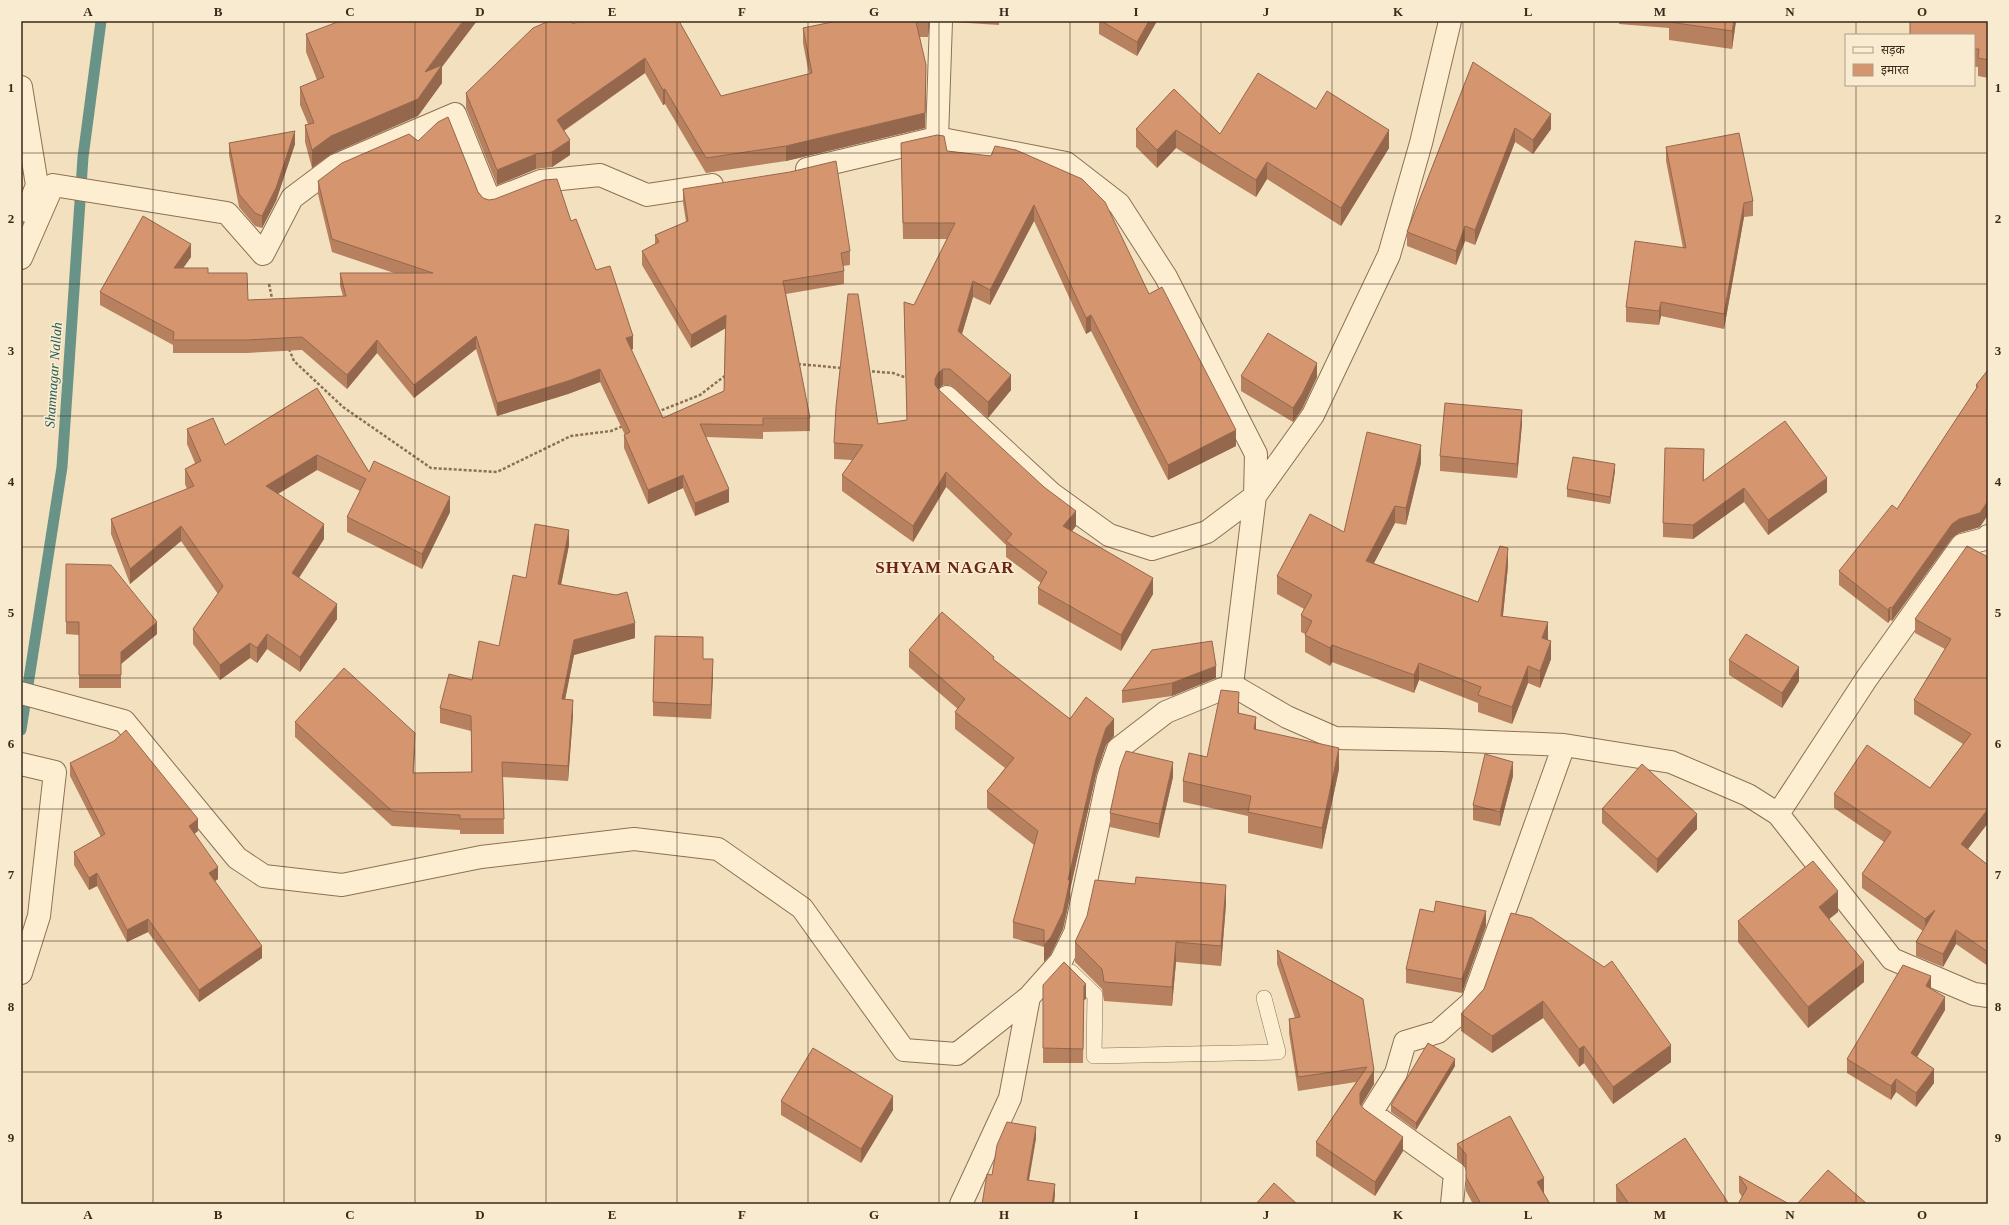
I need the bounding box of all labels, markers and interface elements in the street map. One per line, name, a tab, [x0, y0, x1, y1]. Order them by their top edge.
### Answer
text: A	[83, 4, 93, 19]
text: B	[214, 4, 223, 19]
text: C	[345, 4, 355, 19]
text: D	[475, 4, 485, 19]
text: E	[608, 4, 616, 19]
text: F	[738, 4, 746, 19]
text: G	[869, 4, 879, 19]
text: H	[999, 4, 1009, 19]
text: I	[1133, 4, 1139, 19]
text: J	[1263, 4, 1270, 19]
text: K	[1393, 4, 1404, 19]
text: L	[1524, 4, 1533, 19]
text: M	[1654, 4, 1666, 19]
text: N	[1785, 4, 1795, 19]
text: O	[1917, 4, 1927, 19]
legend	[1845, 34, 1975, 86]
text: सड़क	[1881, 43, 1906, 57]
text: इमारत	[1881, 63, 1910, 77]
text: 1	[8, 80, 14, 95]
text: 1	[1995, 80, 2001, 95]
text: 2	[8, 211, 14, 226]
text: 2	[1995, 211, 2001, 226]
water label: Shamnagar Nallah	[42, 322, 65, 429]
text: 3	[8, 343, 15, 358]
text: 3	[1995, 343, 2002, 358]
text: 4	[8, 474, 15, 489]
text: 4	[1995, 474, 2002, 489]
district label: SHYAM NAGAR	[875, 558, 1015, 577]
text: 5	[8, 605, 15, 620]
text: 5	[1995, 605, 2002, 620]
text: 6	[8, 736, 15, 751]
text: 6	[1995, 736, 2002, 751]
text: 7	[8, 867, 15, 882]
text: 7	[1995, 867, 2002, 882]
text: 8	[8, 999, 15, 1014]
text: 8	[1995, 999, 2002, 1014]
text: 9	[8, 1130, 15, 1145]
text: 9	[1995, 1130, 2002, 1145]
text: A	[83, 1207, 93, 1222]
text: B	[214, 1207, 223, 1222]
text: C	[345, 1207, 355, 1222]
text: D	[475, 1207, 485, 1222]
text: E	[608, 1207, 616, 1222]
text: F	[738, 1207, 746, 1222]
text: G	[869, 1207, 879, 1222]
text: H	[999, 1207, 1009, 1222]
text: I	[1133, 1207, 1139, 1222]
text: J	[1263, 1207, 1270, 1222]
text: K	[1393, 1207, 1404, 1222]
text: L	[1524, 1207, 1533, 1222]
text: M	[1654, 1207, 1666, 1222]
text: N	[1785, 1207, 1795, 1222]
text: O	[1917, 1207, 1927, 1222]

